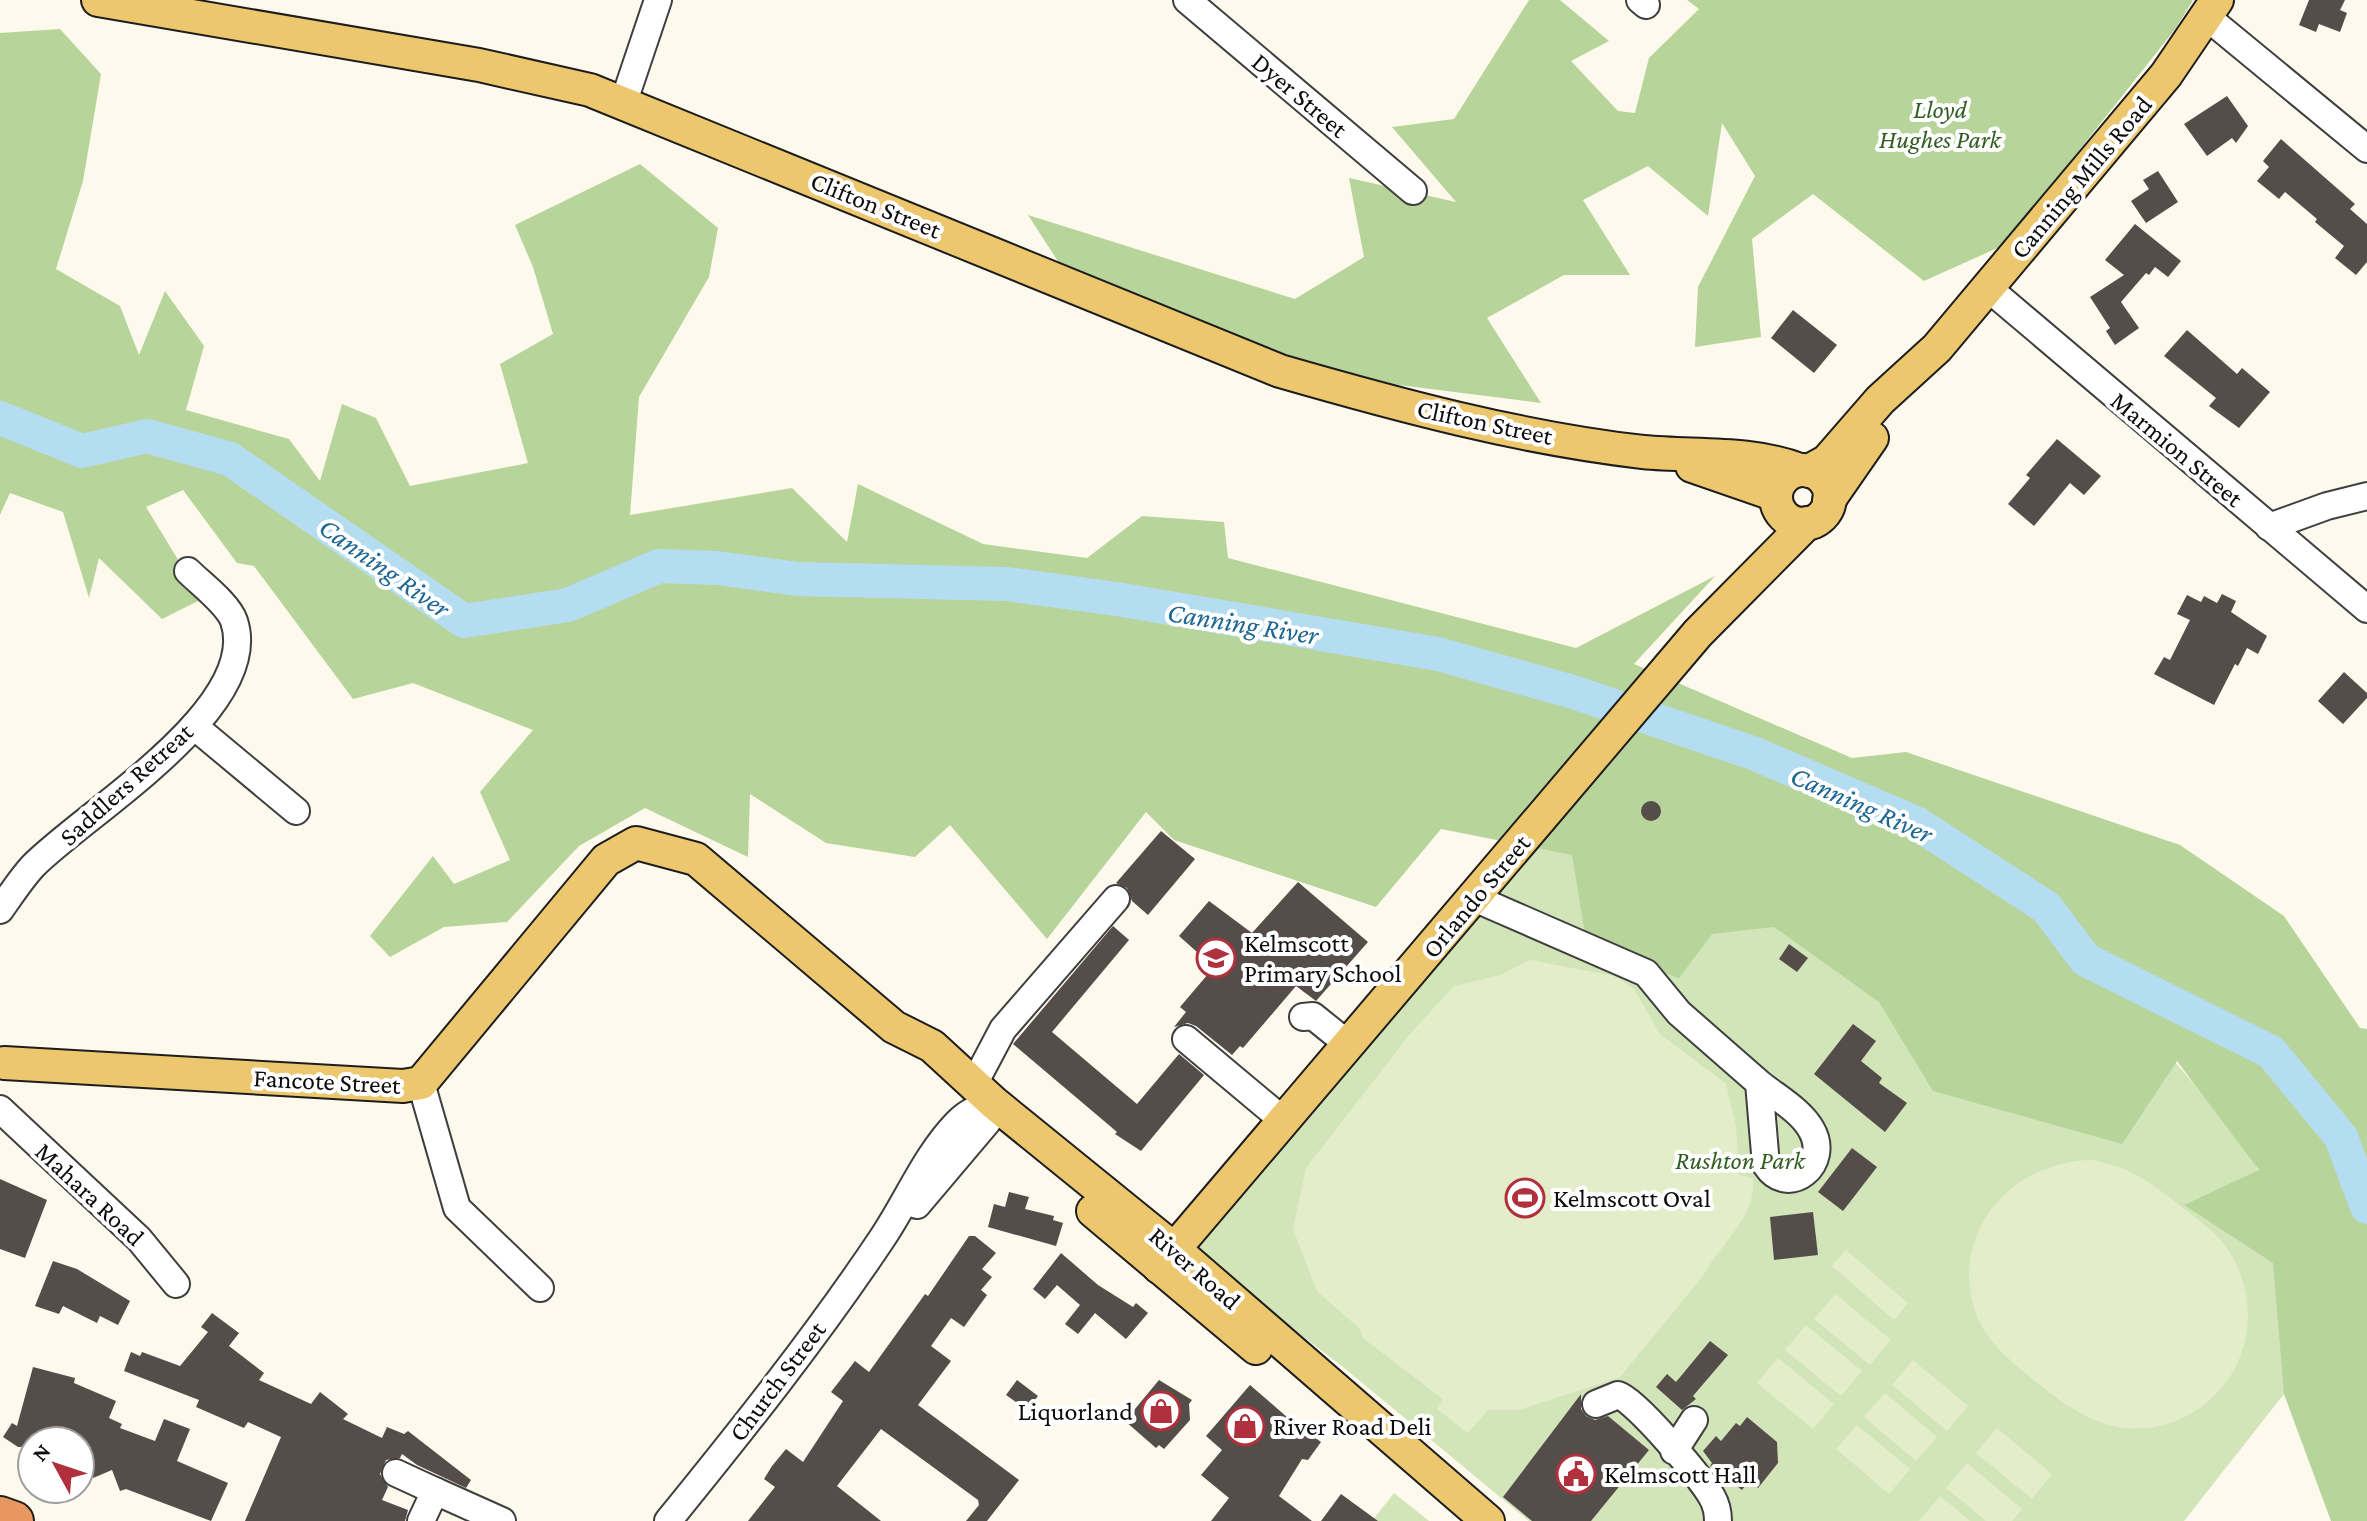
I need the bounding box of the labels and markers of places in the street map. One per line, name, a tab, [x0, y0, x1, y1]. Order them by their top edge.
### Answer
place label: Kelmscott Primary School	[1244, 929, 1402, 988]
school or university icon: Kelmscott Primary School	[1195, 937, 1237, 979]
sports icon: Kelmscott Oval	[1504, 1177, 1546, 1219]
place label: Kelmscott Oval	[1553, 1184, 1711, 1213]
shop icon: Liquorland	[1140, 1390, 1182, 1432]
place label: Liquorland	[1018, 1397, 1133, 1426]
shop icon: River Road Deli	[1224, 1405, 1266, 1447]
place label: River Road Deli	[1273, 1412, 1432, 1441]
public building icon: Kelmscott Hall	[1555, 1453, 1597, 1495]
place label: Kelmscott Hall	[1604, 1460, 1757, 1489]

